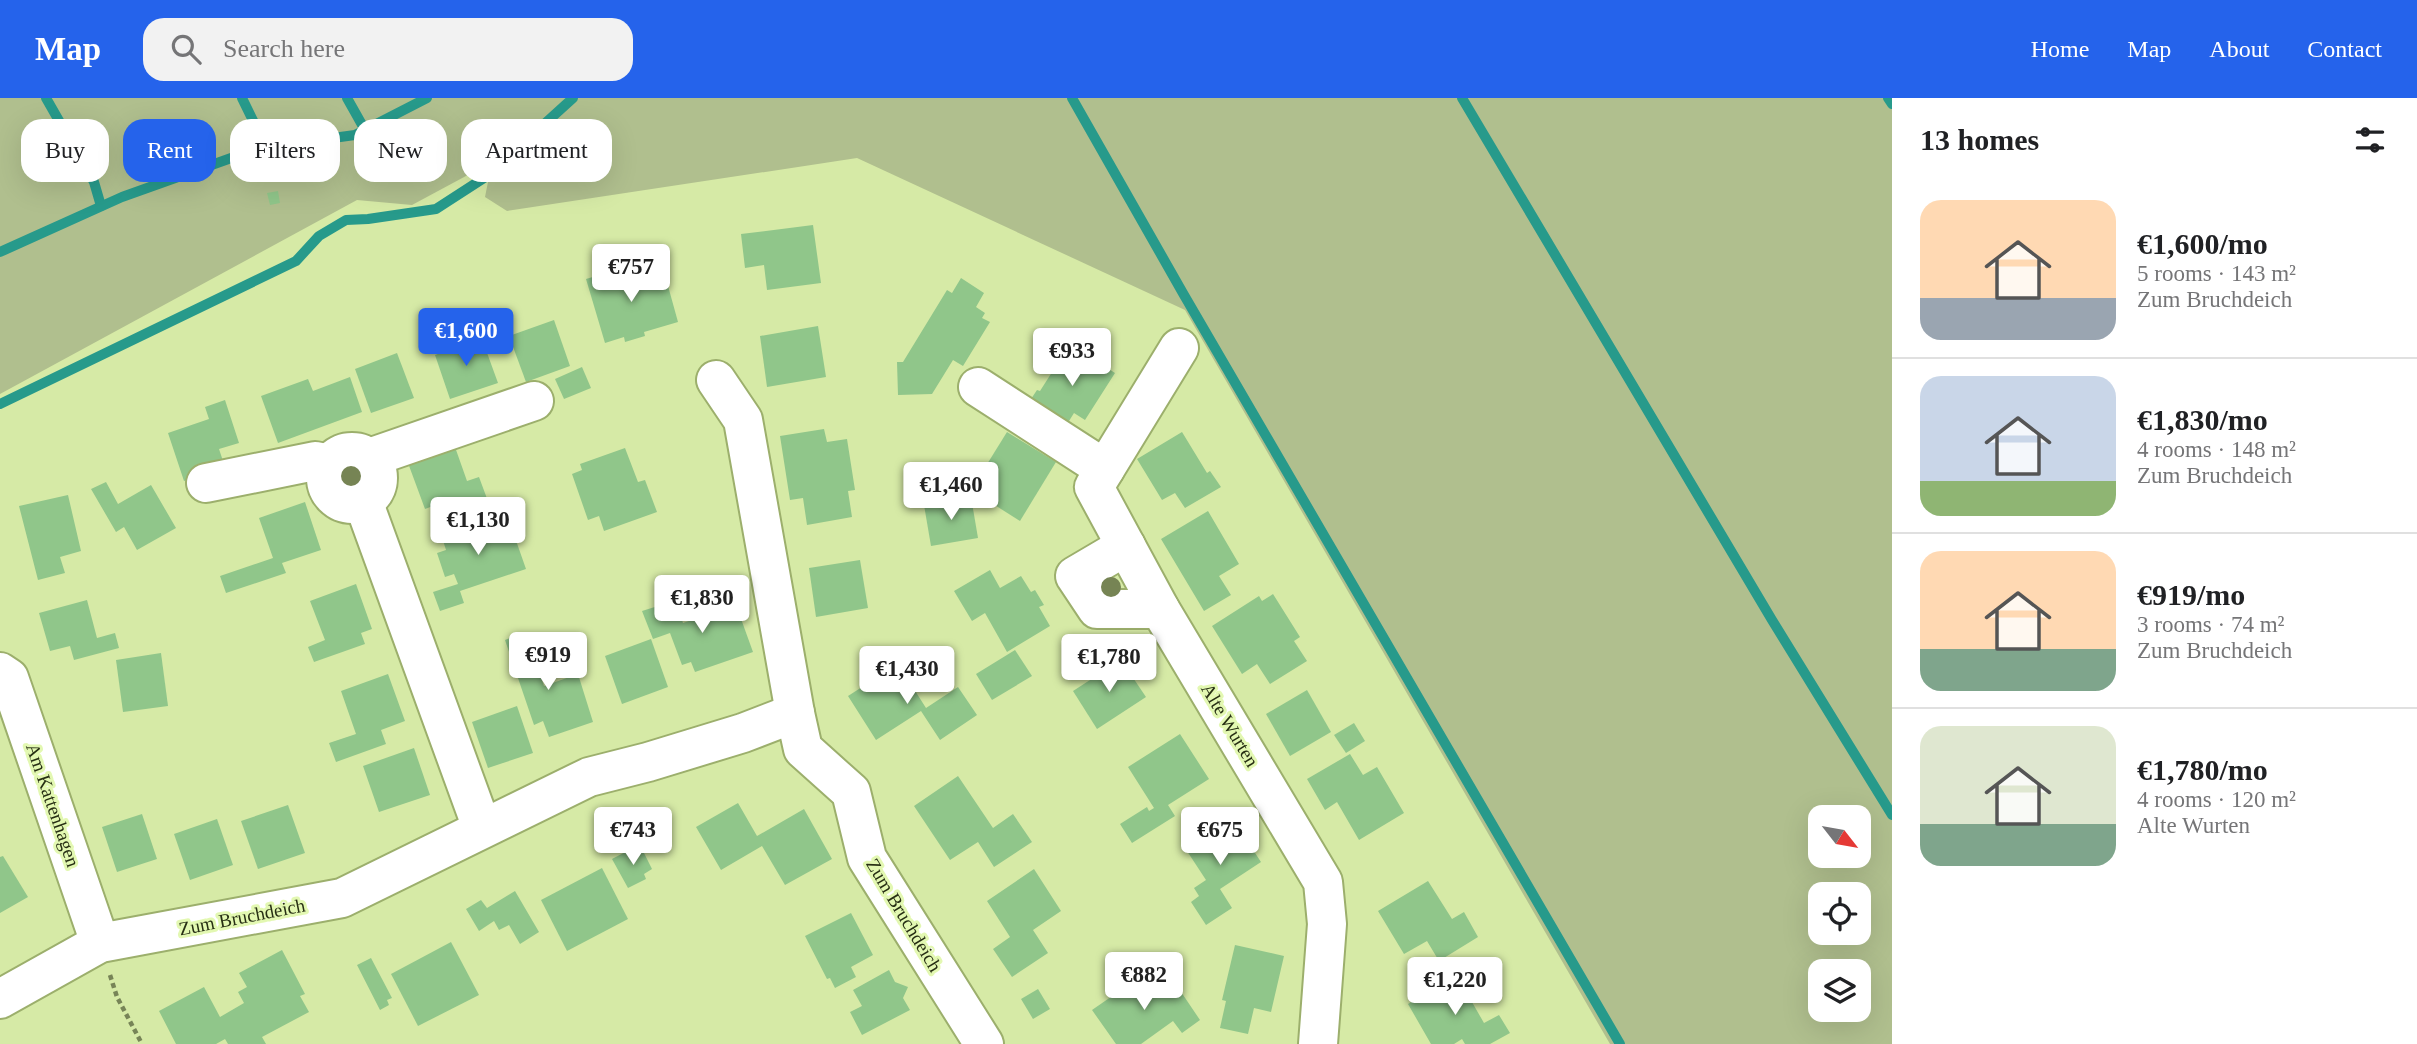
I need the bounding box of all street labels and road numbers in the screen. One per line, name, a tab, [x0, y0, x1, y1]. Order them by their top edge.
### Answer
street label: Alte Wurten	[1197, 680, 1263, 771]
street label: Am Kattenhagen	[22, 740, 84, 870]
street label: Zum Bruchdeich	[862, 855, 946, 976]
street label: Zum Bruchdeich	[177, 894, 307, 940]

